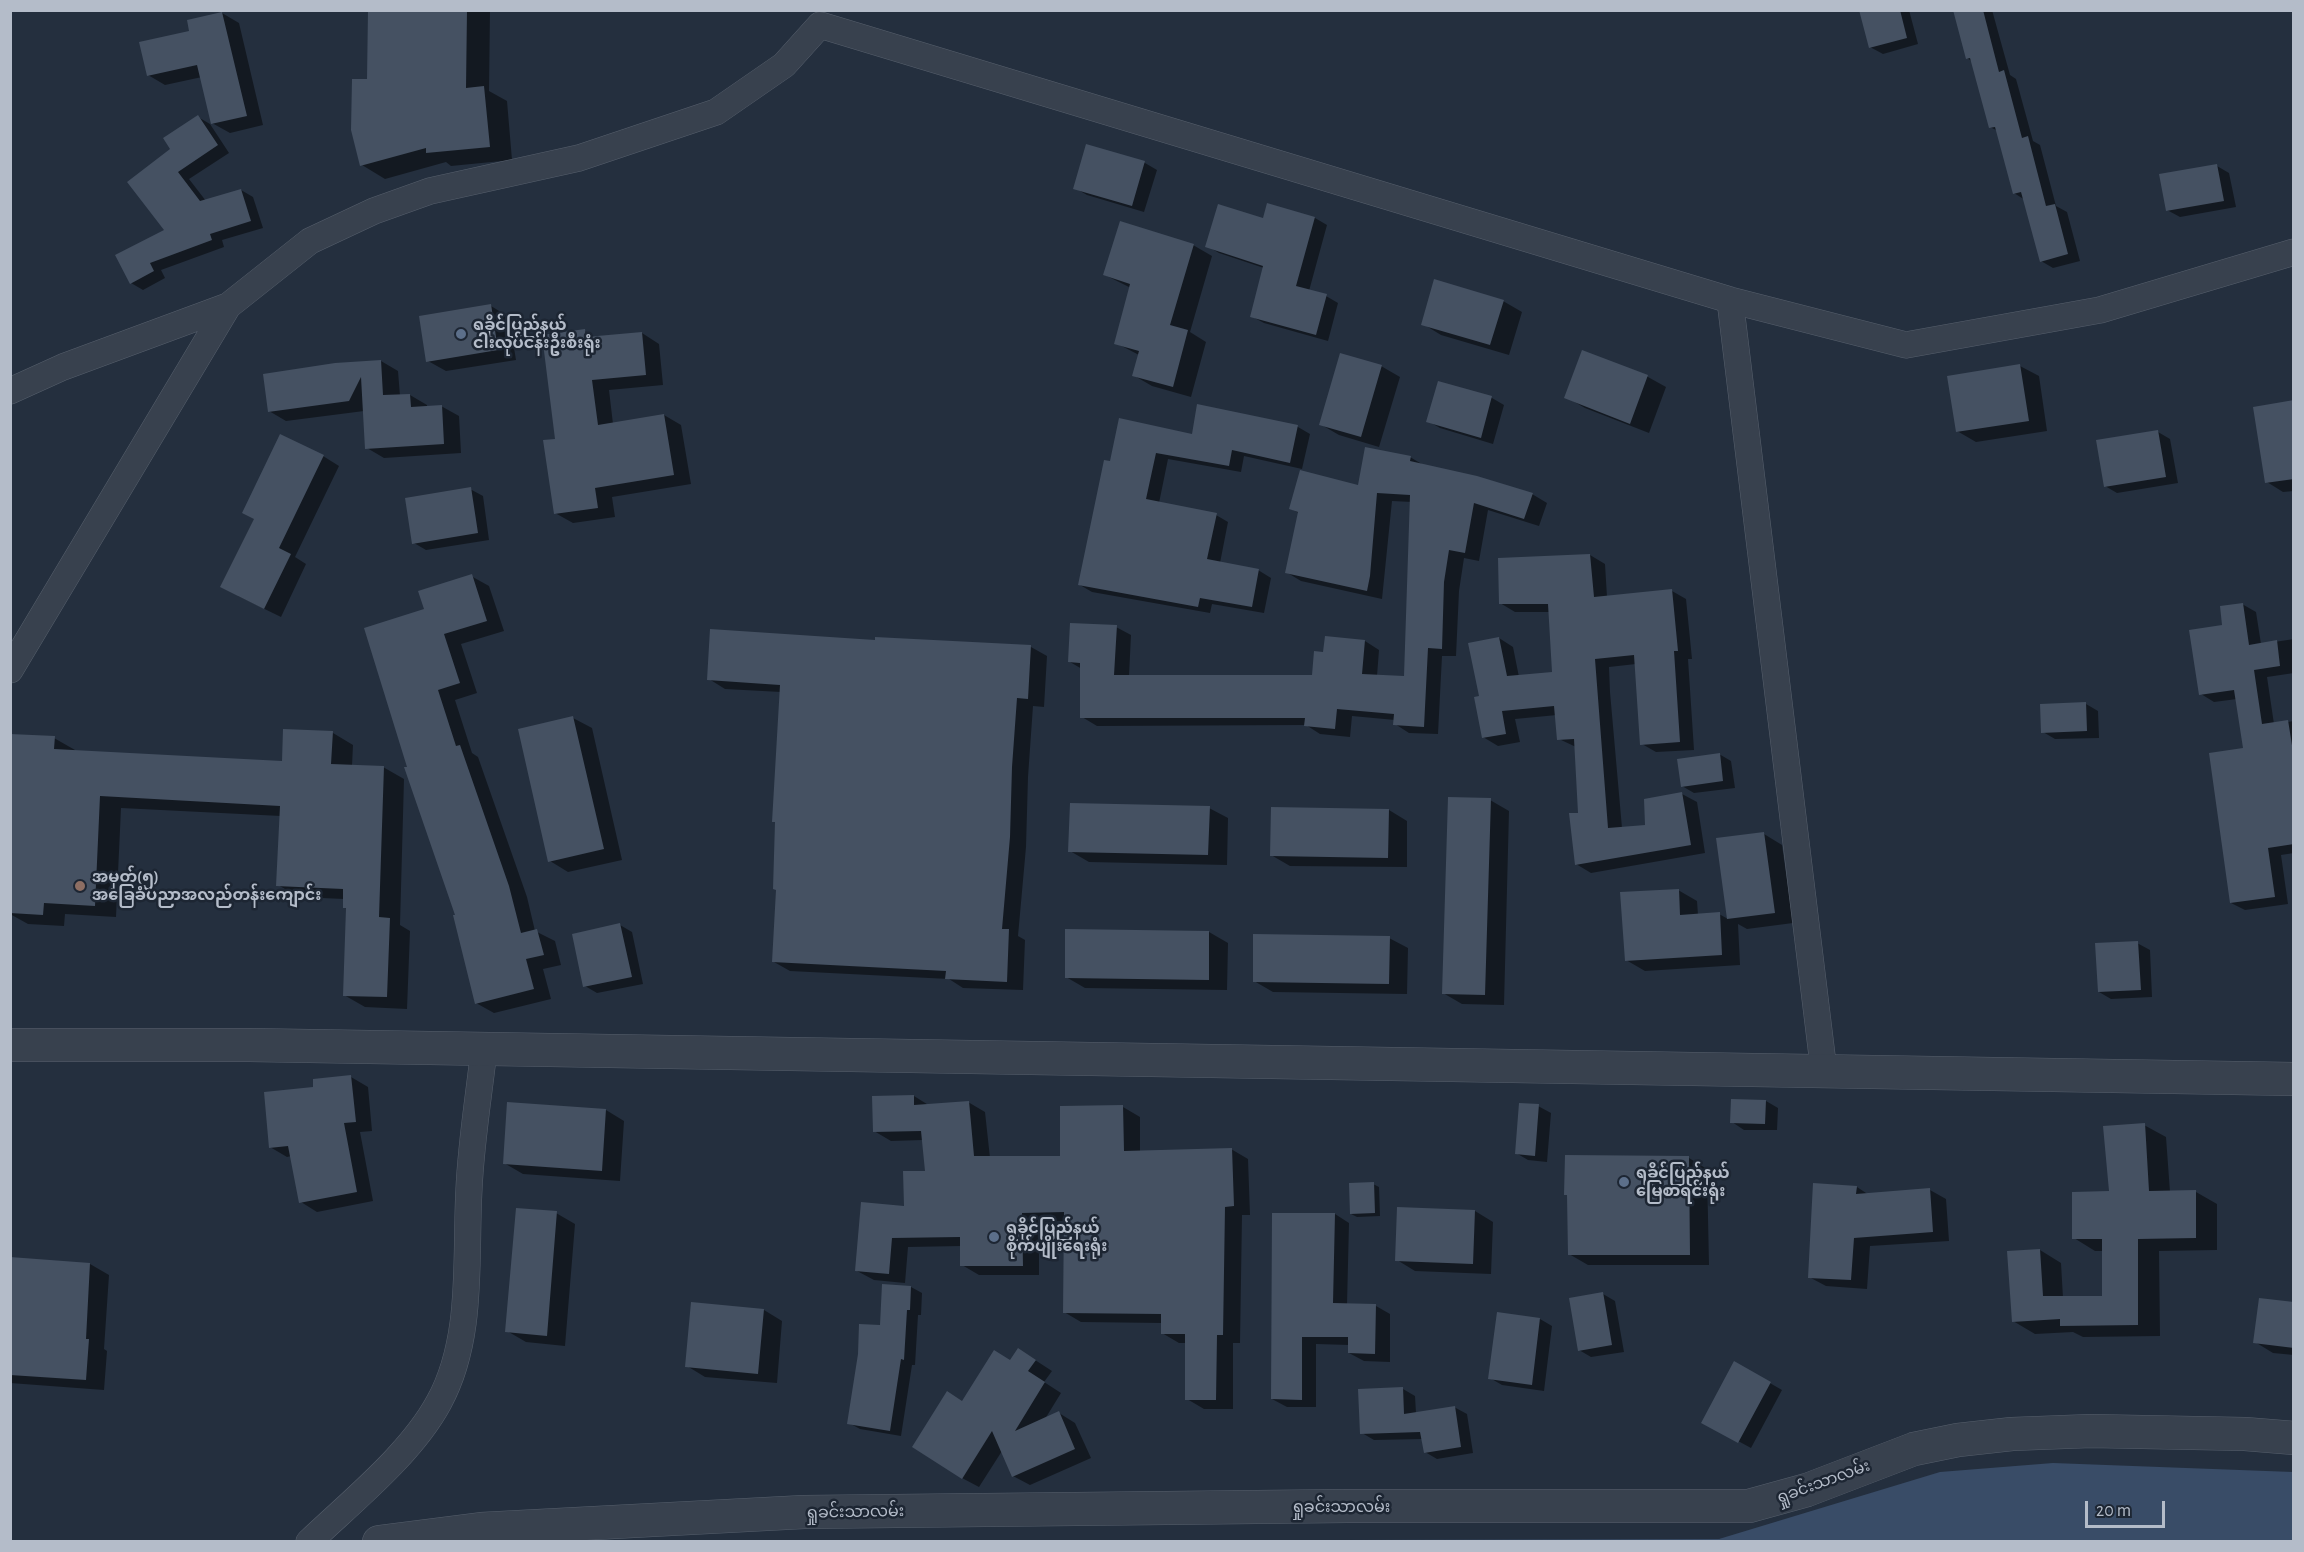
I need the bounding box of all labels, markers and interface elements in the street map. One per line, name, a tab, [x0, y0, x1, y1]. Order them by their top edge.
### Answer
place label: ရခိုင်ပြည်နယ် ငါးလုပ်ငန်းဦးစီးရုံး	[473, 315, 601, 353]
marker: ရခိုင်ပြည်နယ် ငါးလုပ်ငန်းဦးစီးရုံး	[454, 327, 468, 341]
place label: အမှတ်(၅) အခြေခံပညာအလည်တန်းကျောင်း	[92, 867, 321, 905]
marker: အမှတ်(၅) အခြေခံပညာအလည်တန်းကျောင်း	[73, 879, 87, 893]
place label: ရခိုင်ပြည်နယ် မြေစာရင်းရုံး	[1636, 1163, 1730, 1201]
marker: ရခိုင်ပြည်နယ် မြေစာရင်းရုံး	[1617, 1175, 1631, 1189]
place label: ရခိုင်ပြည်နယ် စိုက်ပျိုးရေးရုံး	[1006, 1218, 1107, 1256]
marker: ရခိုင်ပြည်နယ် စိုက်ပျိုးရေးရုံး	[987, 1230, 1001, 1244]
street label: ရှုခင်းသာလမ်း	[1773, 1456, 1873, 1508]
scale bar	[2088, 1489, 2168, 1527]
street label: ရှုခင်းသာလမ်း	[1292, 1497, 1390, 1517]
street label: ရှုခင်းသာလမ်း	[806, 1502, 904, 1522]
text: 20 m	[2096, 1502, 2131, 1520]

